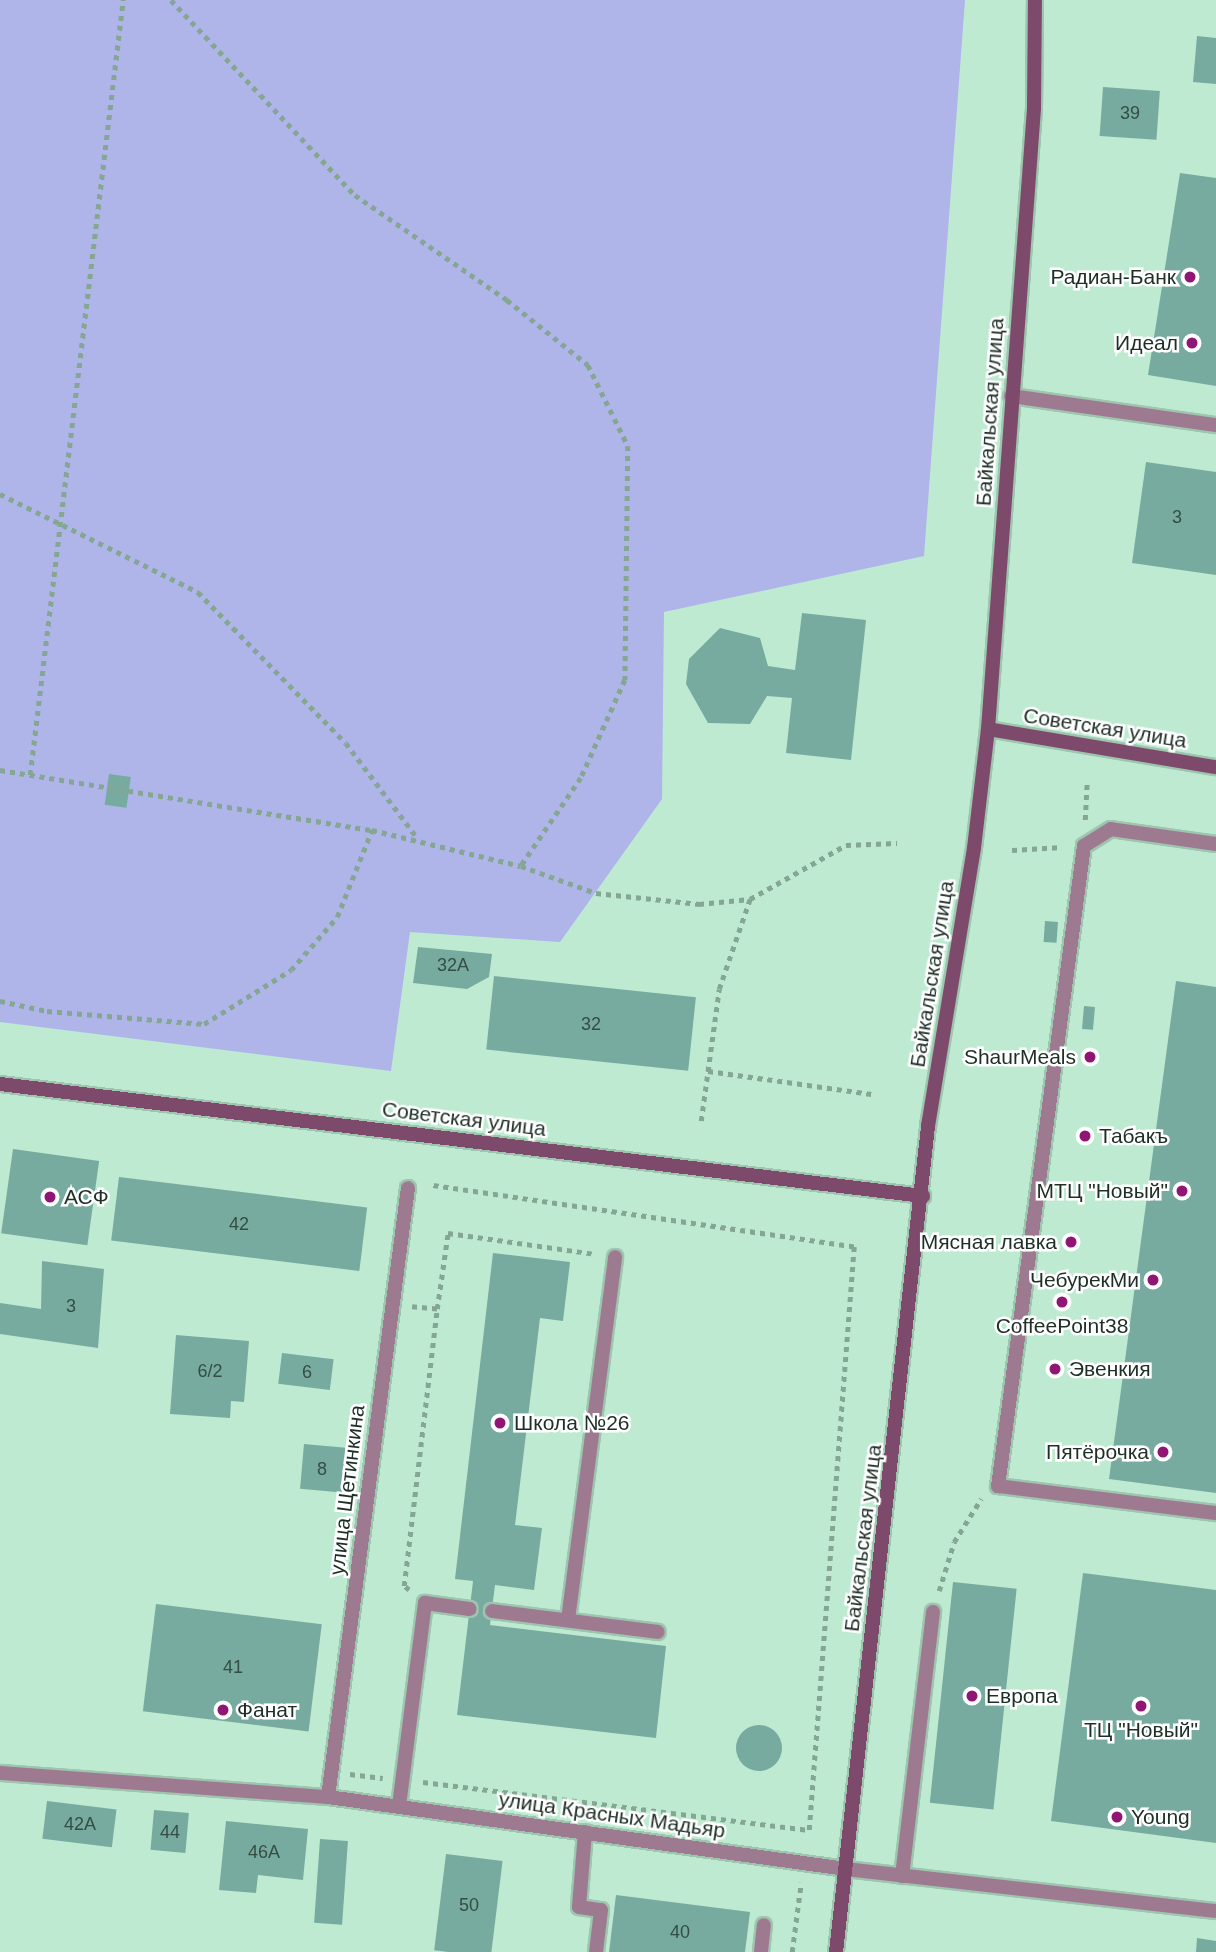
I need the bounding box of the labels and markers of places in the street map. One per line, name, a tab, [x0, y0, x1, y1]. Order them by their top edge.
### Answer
place label: Радиан-Банк	[1051, 264, 1176, 290]
marker: Радиан-Банк	[1182, 269, 1198, 285]
place label: Идеал	[1115, 330, 1178, 356]
marker: Идеал	[1184, 335, 1200, 351]
place label: ShaurMeals	[964, 1044, 1076, 1070]
marker: ShaurMeals	[1082, 1049, 1098, 1065]
place label: Табакъ	[1099, 1123, 1168, 1149]
marker: Табакъ	[1077, 1128, 1093, 1144]
place label: МТЦ "Новый"	[1037, 1178, 1168, 1204]
marker: МТЦ "Новый"	[1174, 1183, 1190, 1199]
place label: АСФ	[64, 1184, 109, 1210]
marker: АСФ	[42, 1189, 58, 1205]
place label: Мясная лавка	[921, 1229, 1057, 1255]
marker: Мясная лавка	[1063, 1234, 1079, 1250]
place label: ЧебурекМи	[1030, 1267, 1139, 1293]
marker: ЧебурекМи	[1145, 1272, 1161, 1288]
marker: CoffeePoint38	[1054, 1294, 1070, 1310]
place label: CoffeePoint38	[996, 1313, 1128, 1339]
place label: Эвенкия	[1069, 1356, 1151, 1382]
marker: Эвенкия	[1047, 1361, 1063, 1377]
place label: Школа №26	[514, 1410, 630, 1436]
marker: Школа №26	[492, 1415, 508, 1431]
place label: Пятёрочка	[1046, 1439, 1149, 1465]
marker: Пятёрочка	[1155, 1444, 1171, 1460]
place label: Европа	[986, 1683, 1058, 1709]
marker: Европа	[964, 1688, 980, 1704]
place label: Фанат	[237, 1697, 297, 1723]
marker: ТЦ "Новый"	[1133, 1698, 1149, 1714]
marker: Фанат	[215, 1702, 231, 1718]
place label: ТЦ "Новый"	[1084, 1717, 1198, 1743]
place label: Young	[1131, 1804, 1190, 1830]
marker: Young	[1109, 1809, 1125, 1825]

